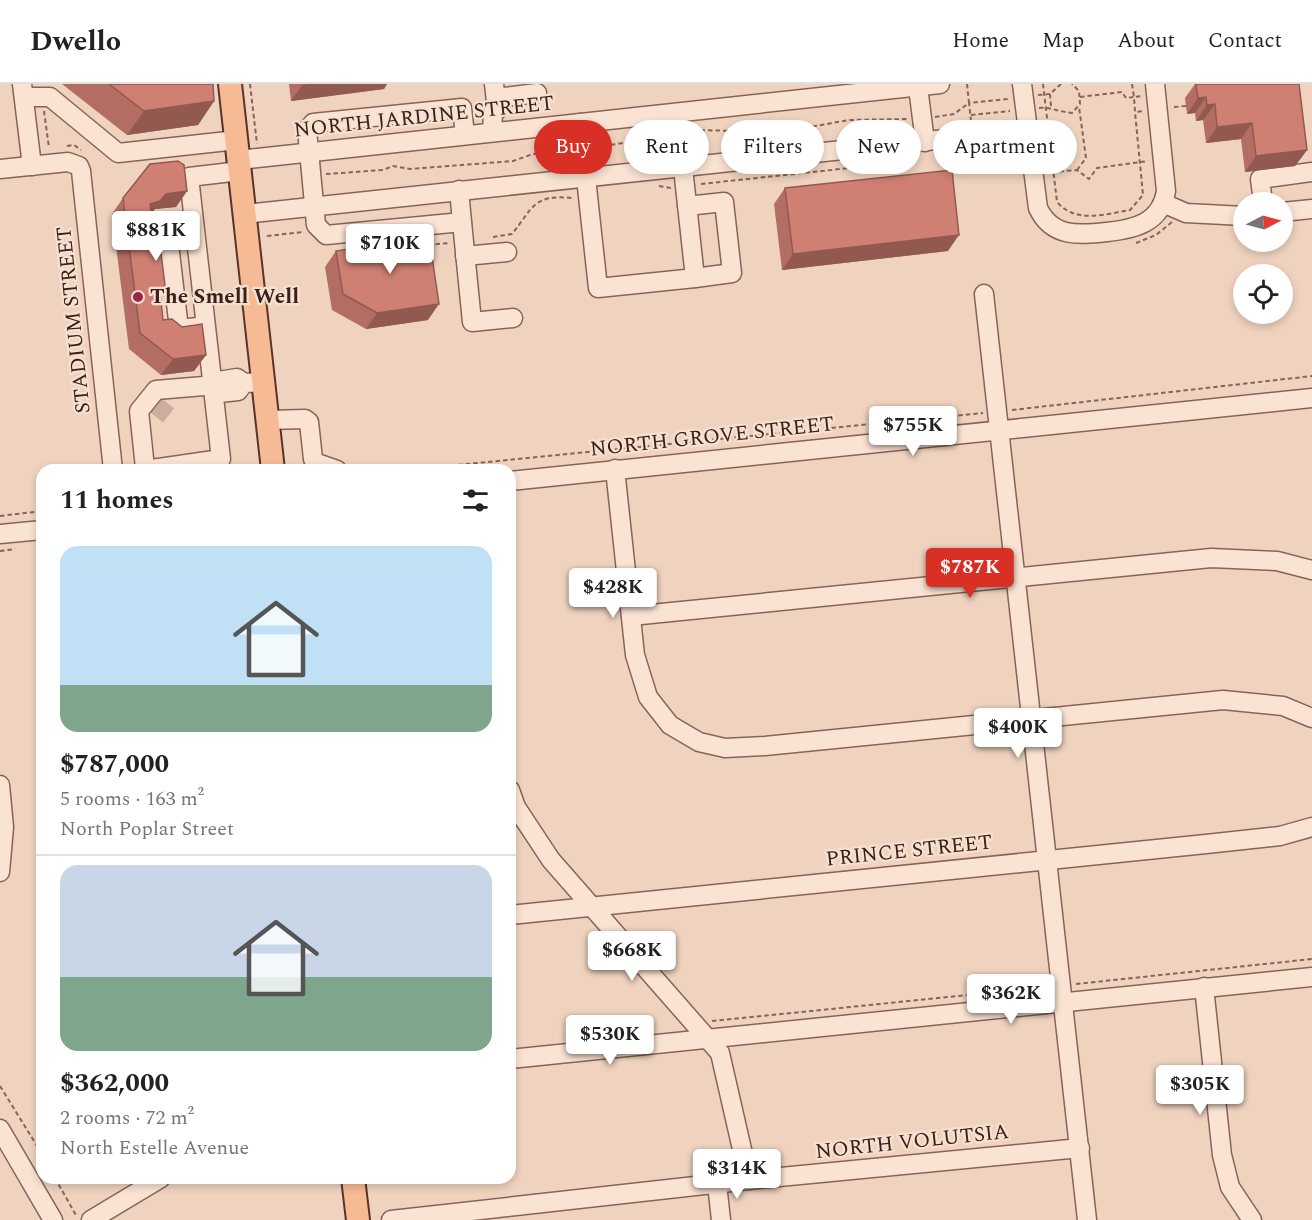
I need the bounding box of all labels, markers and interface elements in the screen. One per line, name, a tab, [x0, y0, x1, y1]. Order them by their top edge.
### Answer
text: Dwello	[30, 20, 121, 63]
text: Home	[952, 25, 1009, 57]
text: Map	[1042, 25, 1084, 57]
text: About	[1117, 25, 1175, 57]
text: Contact	[1208, 25, 1282, 57]
street label: NORTH JARDINE STREET	[292, 87, 556, 147]
chip: Buy	[534, 120, 612, 174]
chip: Rent	[624, 120, 709, 174]
chip: Filters	[721, 120, 824, 174]
chip: New	[836, 120, 921, 174]
chip: Apartment	[933, 120, 1077, 174]
north arrow	[1233, 192, 1293, 252]
map controls	[1233, 192, 1293, 324]
pin: $881K	[114, 211, 198, 262]
text: $881K	[126, 215, 186, 245]
pin: $710K	[348, 224, 432, 275]
street label: STADIUM STREET	[48, 225, 100, 415]
text: $710K	[360, 228, 420, 258]
button: locate	[1233, 264, 1293, 324]
place label: The Smell Well	[150, 281, 299, 313]
marker: The Smell Well	[131, 290, 145, 304]
pin: $755K	[871, 406, 955, 457]
street label: NORTH GROVE STREET	[588, 408, 836, 466]
text: $755K	[883, 410, 943, 440]
text: 11 homes	[60, 480, 174, 520]
icon: filters	[459, 484, 492, 517]
pin: $787K	[928, 548, 1012, 599]
text: $787K	[940, 552, 1000, 582]
pin: $428K	[571, 568, 655, 619]
text: $428K	[583, 572, 643, 602]
icon: home	[222, 585, 330, 693]
pin: $400K	[976, 708, 1060, 759]
text: $400K	[988, 712, 1048, 742]
text: $787,000	[60, 744, 169, 784]
text: 5 rooms · 163 m²	[60, 784, 204, 814]
text: North Poplar Street	[60, 814, 234, 844]
street label: PRINCE STREET	[824, 826, 994, 876]
icon: home	[222, 904, 330, 1012]
pin: $668K	[590, 931, 674, 982]
text: $668K	[602, 935, 662, 965]
pin: $362K	[969, 974, 1053, 1025]
text: $362K	[981, 978, 1041, 1008]
pin: $530K	[568, 1015, 652, 1066]
text: $530K	[580, 1019, 640, 1049]
text: $362,000	[60, 1063, 169, 1103]
pin: $305K	[1158, 1065, 1242, 1116]
text: $305K	[1170, 1069, 1230, 1099]
text: 2 rooms · 72 m²	[60, 1103, 194, 1133]
street label: NORTH VOLUTSIA	[814, 1116, 1011, 1168]
text: North Estelle Avenue	[60, 1133, 249, 1163]
pin: $314K	[695, 1149, 779, 1200]
text: $314K	[707, 1153, 767, 1183]

